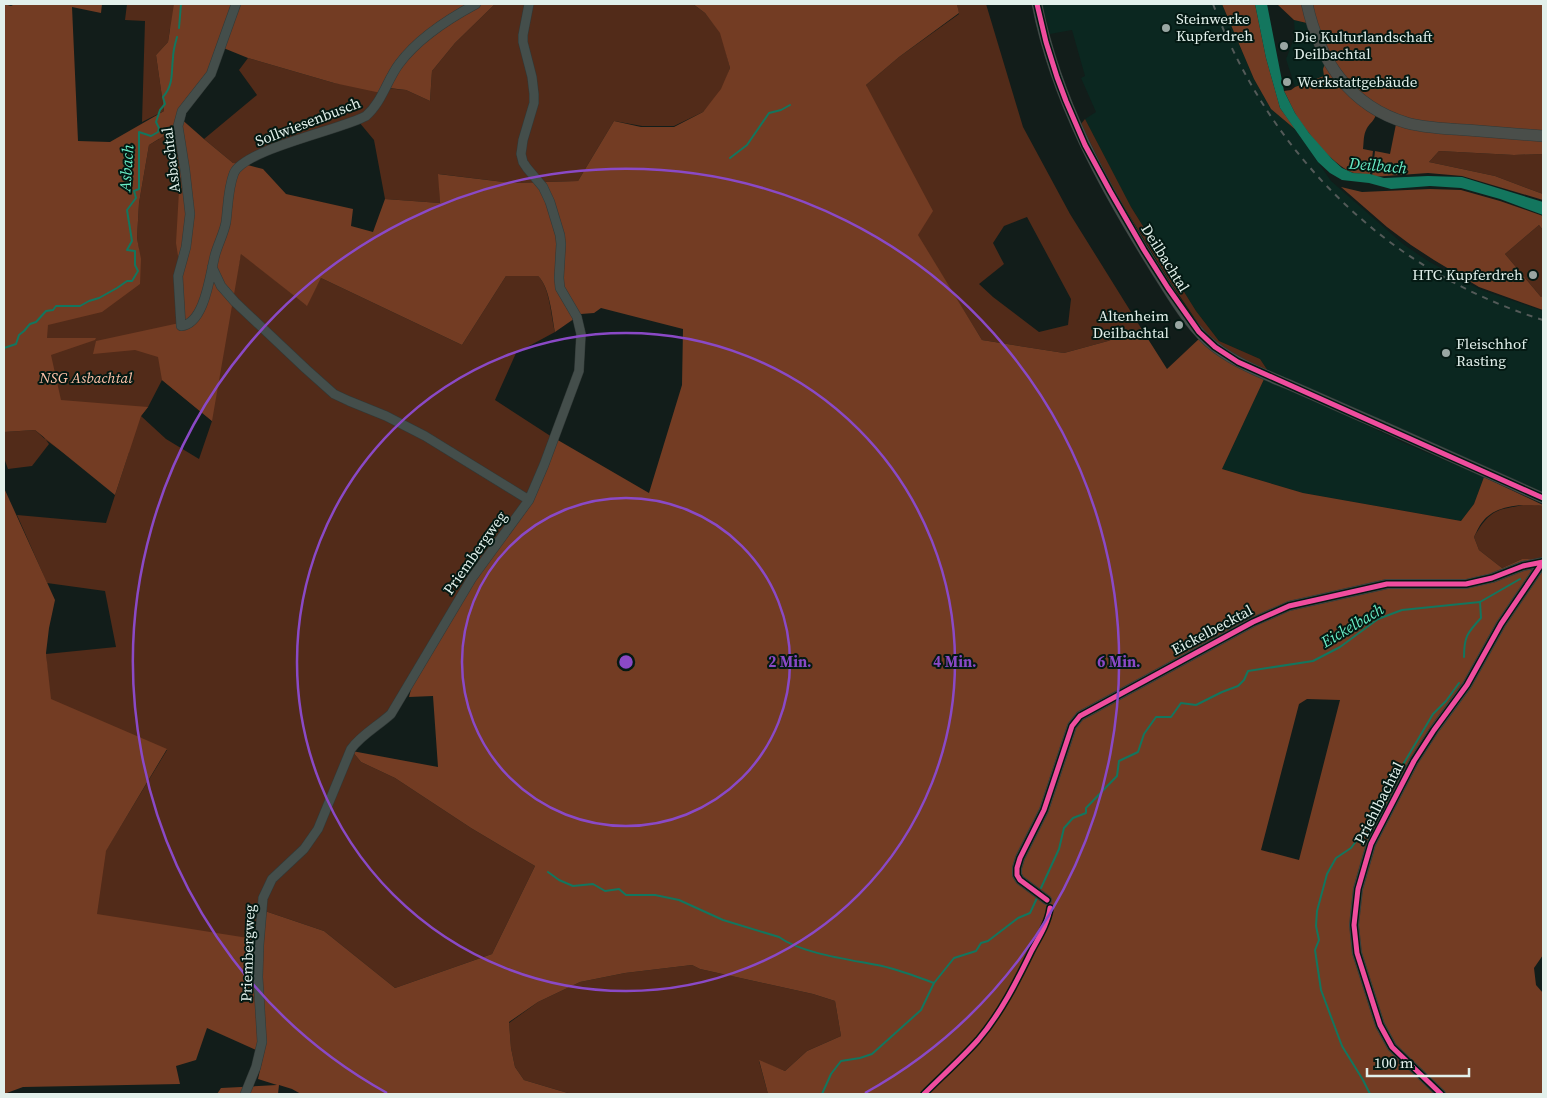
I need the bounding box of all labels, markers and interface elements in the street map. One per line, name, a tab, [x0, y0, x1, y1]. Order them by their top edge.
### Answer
place label: Steinwerke Kupferdreh	[1176, 8, 1253, 46]
marker: Steinwerke Kupferdreh	[1160, 22, 1172, 34]
place label: Die Kulturlandschaft Deilbachtal	[1294, 26, 1433, 64]
marker: Die Kulturlandschaft Deilbachtal	[1278, 40, 1290, 52]
place label: Werkstattgebäude	[1297, 71, 1418, 92]
marker: Werkstattgebäude	[1281, 76, 1293, 88]
street label: Sollwiesenbusch	[252, 92, 364, 151]
street label: Asbachtal	[156, 126, 185, 194]
water label: Asbach	[113, 143, 139, 193]
water label: Deilbach	[1347, 151, 1408, 179]
street label: Deilbachtal	[1136, 220, 1195, 296]
place label: HTC Kupferdreh	[1412, 264, 1523, 285]
marker: HTC Kupferdreh	[1527, 269, 1539, 281]
place label: Altenheim Deilbachtal	[1092, 305, 1170, 343]
marker: Altenheim Deilbachtal	[1173, 319, 1185, 331]
place label: Fleischhof Rasting	[1456, 333, 1528, 371]
marker: Fleischhof Rasting	[1440, 347, 1452, 359]
park label: NSG Asbachtal	[39, 367, 133, 388]
street label: Priembergweg	[438, 507, 511, 599]
water label: Eickelbach	[1316, 597, 1388, 653]
street label: Eickelbecktal	[1167, 599, 1257, 660]
text: 2 Min.	[768, 651, 812, 672]
text: 4 Min.	[933, 651, 977, 672]
text: 6 Min.	[1097, 651, 1141, 672]
centre of rings	[617, 653, 635, 671]
street label: Priehlbachtal	[1349, 758, 1409, 848]
street label: Priembergweg	[235, 904, 260, 1002]
scale bar	[1367, 1046, 1470, 1078]
text: 100 m	[1374, 1052, 1414, 1073]

